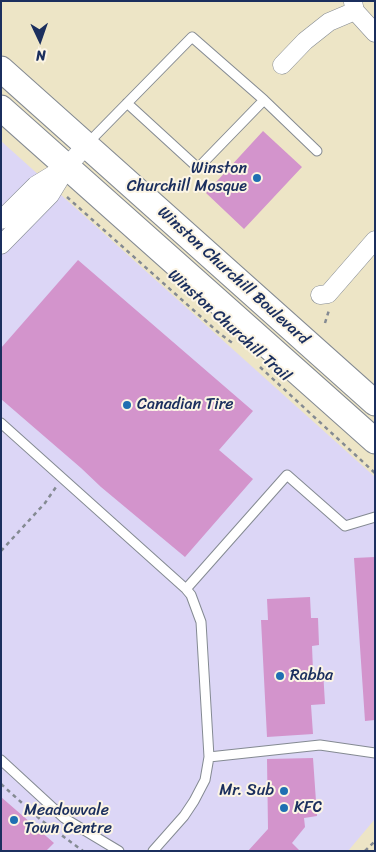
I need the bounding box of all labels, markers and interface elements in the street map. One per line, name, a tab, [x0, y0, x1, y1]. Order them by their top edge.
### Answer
north arrow	[15, 15, 65, 65]
text: N	[35, 43, 46, 68]
place label: Winston Churchill Mosque	[127, 159, 247, 197]
marker: Winston Churchill Mosque	[251, 172, 263, 184]
street label: Winston Churchill Boulevard	[153, 203, 313, 349]
street label: Winston Churchill Trail	[164, 266, 294, 386]
place label: Canadian Tire	[137, 395, 233, 415]
marker: Canadian Tire	[121, 399, 133, 411]
place label: Rabba	[290, 666, 333, 686]
marker: Rabba	[274, 670, 286, 682]
place label: Mr. Sub	[219, 781, 274, 801]
marker: Mr. Sub	[278, 785, 290, 797]
place label: KFC	[294, 798, 322, 818]
place label: Meadowvale Town Centre	[24, 801, 112, 839]
marker: KFC	[278, 802, 290, 814]
marker: Meadowvale Town Centre	[8, 814, 20, 826]

